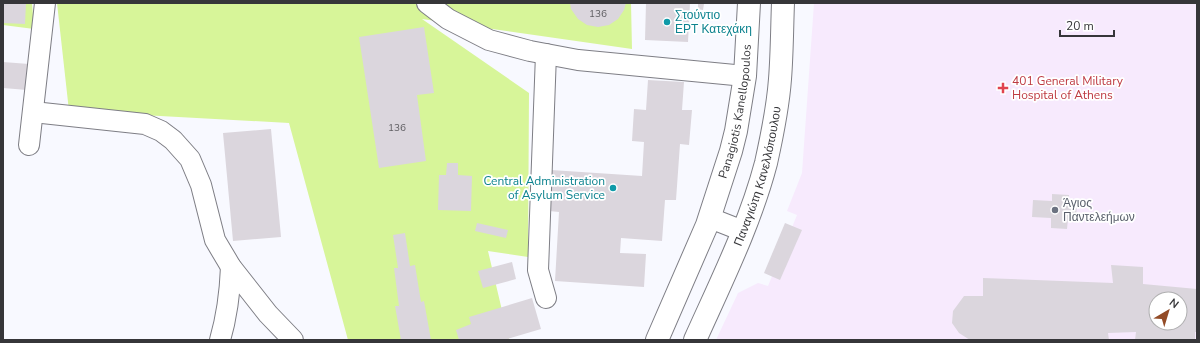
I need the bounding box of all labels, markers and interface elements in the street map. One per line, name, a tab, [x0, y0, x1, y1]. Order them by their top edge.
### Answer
house number: 136	[589, 7, 607, 21]
place label: Στούντιο ΕΡΤ Κατεχάκη	[675, 7, 752, 37]
scale bar	[1060, 12, 1114, 38]
marker: Στούντιο ΕΡΤ Κατεχάκη	[662, 17, 672, 27]
text: 20 m	[1066, 18, 1094, 34]
street label: Panagiotis Kanellopoulos	[715, 44, 755, 181]
place label: 401 General Military Hospital of Athens	[1012, 73, 1124, 103]
marker: 401 General Military Hospital of Athens	[997, 82, 1009, 94]
street label: Παναγιώτη Κανελλόπουλου	[730, 105, 785, 249]
house number: 136	[388, 121, 406, 135]
place label: Central Administration of Asylum Service	[483, 173, 605, 203]
marker: Central Administration of Asylum Service	[608, 183, 618, 193]
place label: Άγιος Παντελεήμων	[1063, 195, 1135, 225]
marker: Άγιος Παντελεήμων	[1050, 205, 1060, 215]
north arrow	[1148, 291, 1188, 331]
text: N	[1166, 295, 1182, 312]

